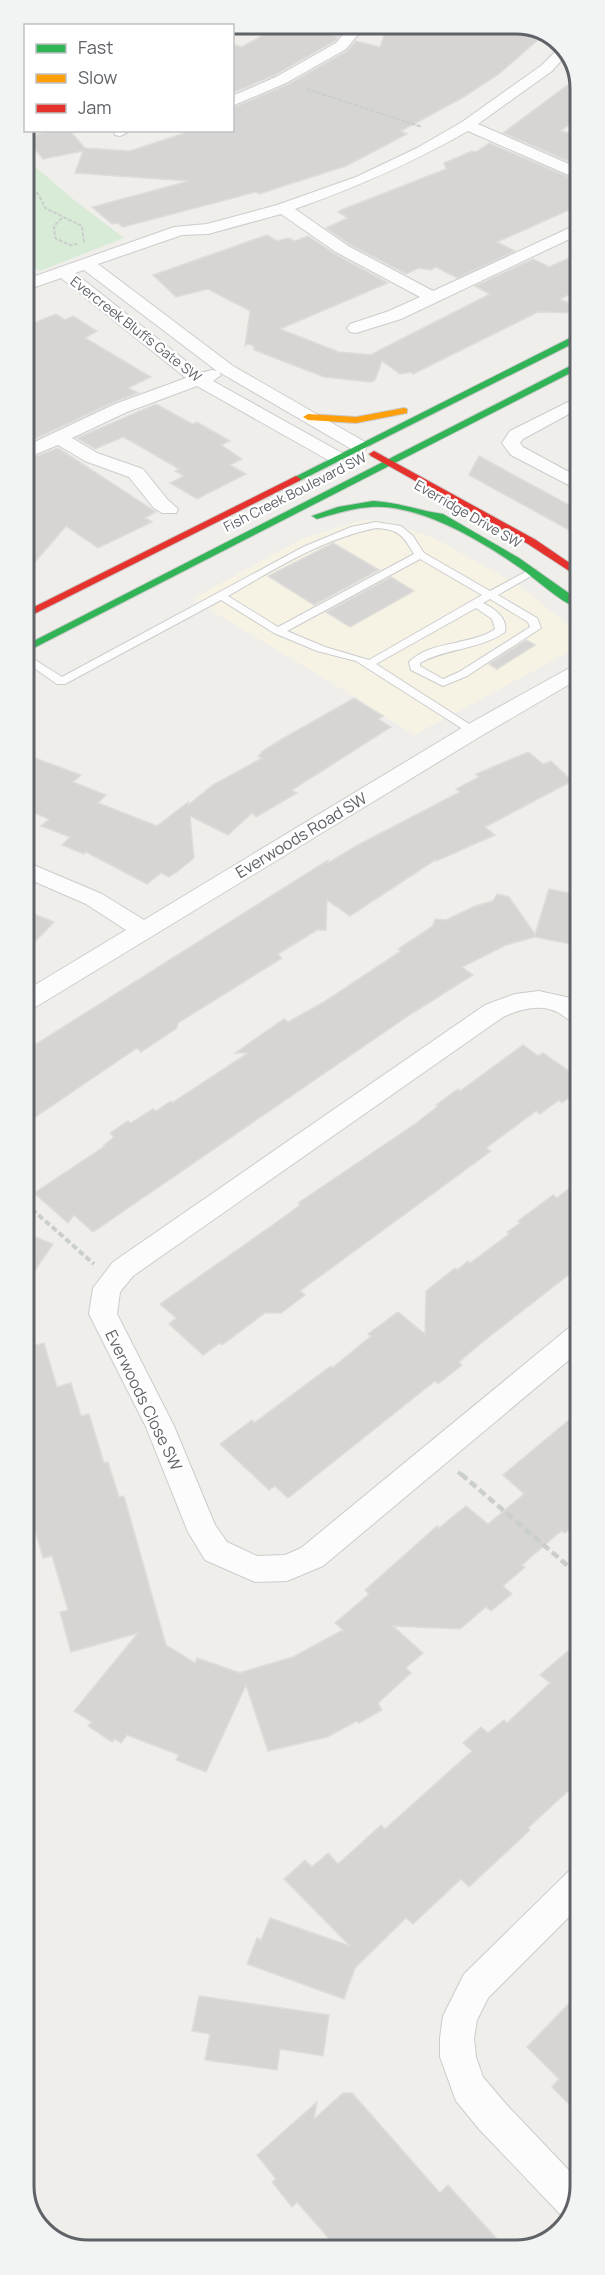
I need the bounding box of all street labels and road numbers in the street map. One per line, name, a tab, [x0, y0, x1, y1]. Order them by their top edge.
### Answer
street label: Evercreek Bluffs Gate SW	[67, 271, 206, 386]
street label: Fish Creek Boulevard SW	[220, 447, 370, 536]
street label: Everridge Drive SW	[411, 475, 525, 552]
street label: Everwoods Road SW	[231, 787, 371, 883]
street label: Everwoods Close SW	[100, 1326, 188, 1474]

